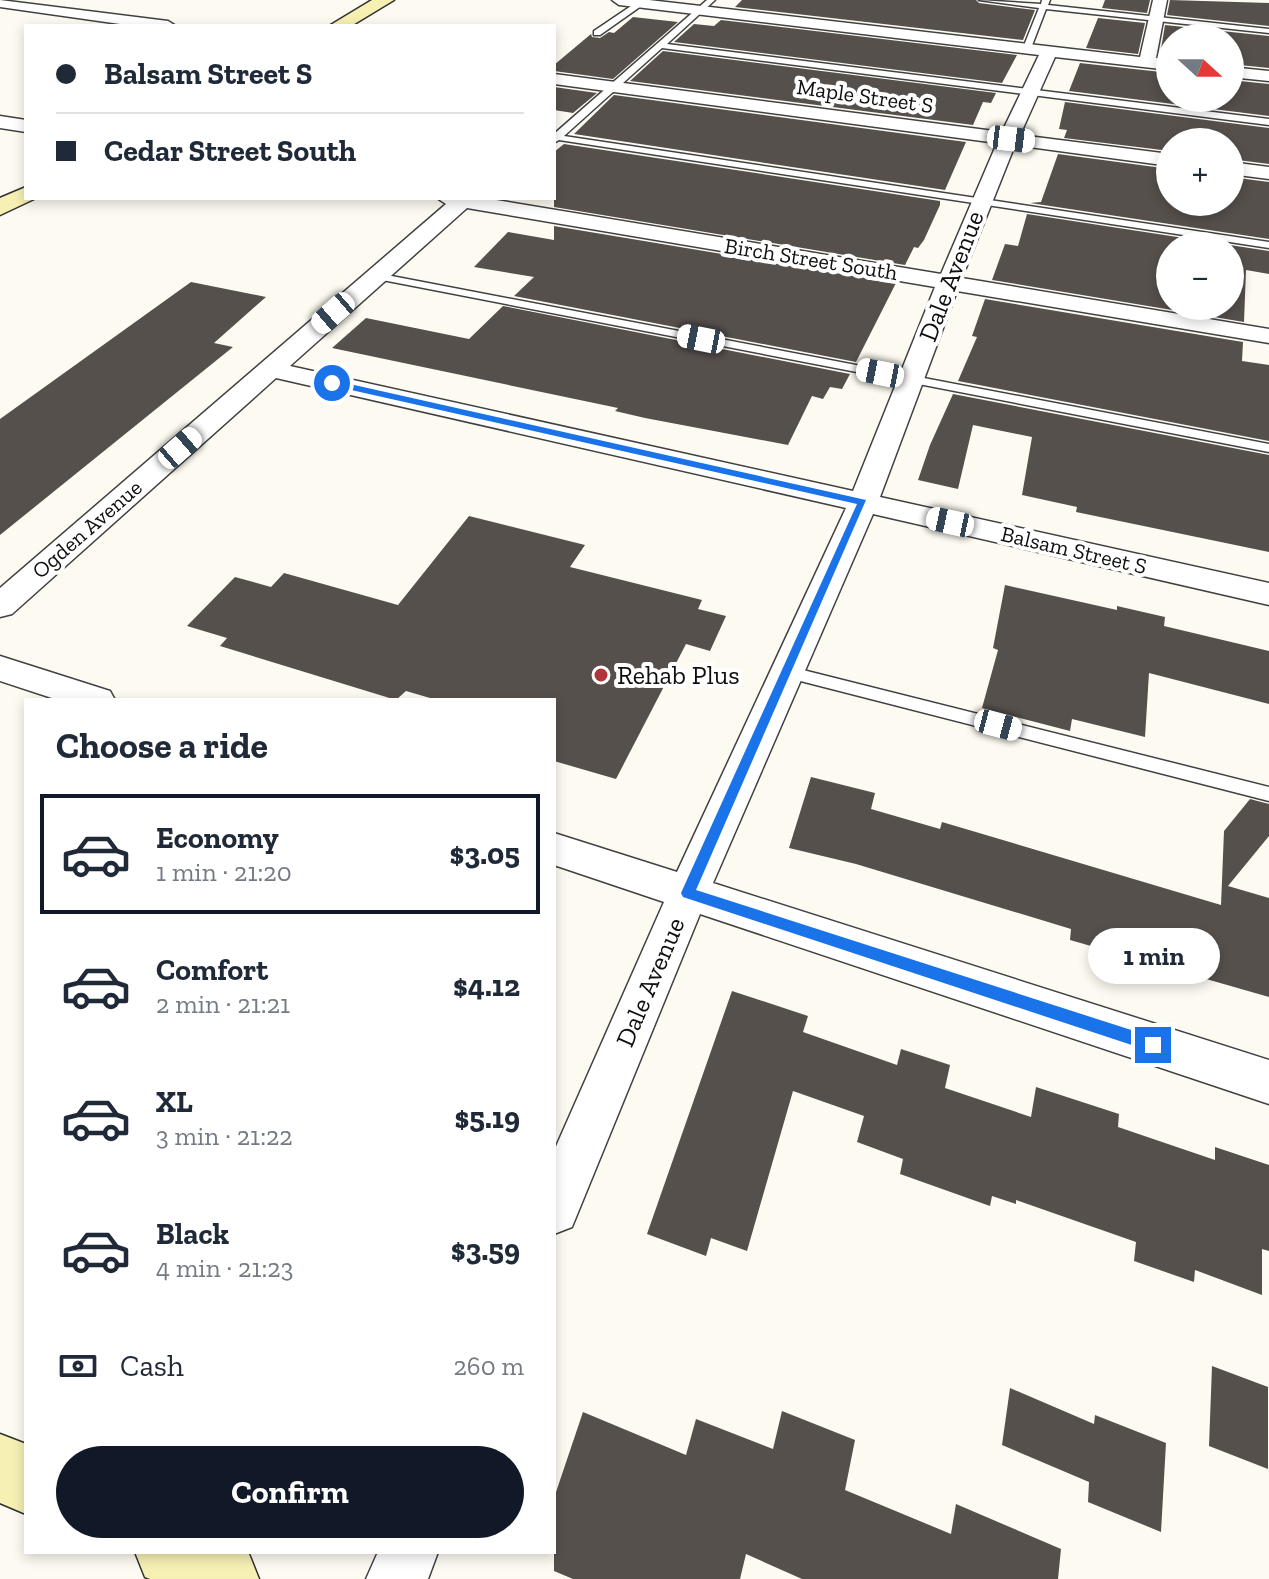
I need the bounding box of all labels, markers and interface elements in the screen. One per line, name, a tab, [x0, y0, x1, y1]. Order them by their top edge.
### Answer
north arrow	[1156, 24, 1244, 112]
map controls	[1156, 24, 1244, 320]
text: Balsam Street S	[104, 56, 312, 92]
street label: Maple Street S	[795, 73, 935, 119]
car	[986, 124, 1036, 154]
button: +	[1156, 128, 1244, 216]
text: Cedar Street South	[104, 133, 356, 169]
street label: Dale Avenue	[911, 206, 991, 346]
street label: Birch Street South	[723, 232, 900, 286]
button: −	[1156, 232, 1244, 320]
car	[307, 288, 359, 338]
car	[675, 323, 727, 355]
car	[854, 357, 906, 389]
route start	[314, 365, 350, 401]
car	[154, 423, 206, 473]
street label: Ogden Avenue	[26, 474, 148, 584]
car	[924, 505, 976, 539]
street label: Balsam Street S	[999, 520, 1149, 580]
place label: Rehab Plus	[617, 659, 740, 691]
marker: Rehab Plus	[592, 666, 610, 684]
car	[972, 707, 1024, 743]
text: Choose a ride	[56, 724, 268, 767]
icon: car	[60, 818, 132, 890]
text: Economy	[156, 820, 279, 856]
text: $3.05	[450, 836, 520, 872]
text: 1 min · 21:20	[156, 856, 292, 888]
street label: Dale Avenue	[608, 913, 692, 1051]
callout: 1 min	[1087, 929, 1219, 985]
text: 1 min	[1123, 940, 1185, 972]
icon: car	[60, 950, 132, 1022]
text: Comfort	[156, 952, 268, 988]
text: $4.12	[453, 968, 520, 1004]
text: 2 min · 21:21	[156, 988, 290, 1020]
route end	[1135, 1027, 1171, 1063]
icon: car	[60, 1082, 132, 1154]
text: XL	[156, 1084, 193, 1120]
text: $5.19	[455, 1100, 520, 1136]
text: 3 min · 21:22	[156, 1120, 293, 1152]
icon: car	[60, 1214, 132, 1286]
text: Black	[156, 1216, 229, 1252]
text: $3.59	[451, 1232, 520, 1268]
text: 4 min · 21:23	[156, 1252, 293, 1284]
icon: cash	[56, 1344, 100, 1388]
text: Cash	[120, 1348, 184, 1384]
text: 260 m	[453, 1350, 524, 1382]
button: Confirm	[56, 1446, 524, 1538]

